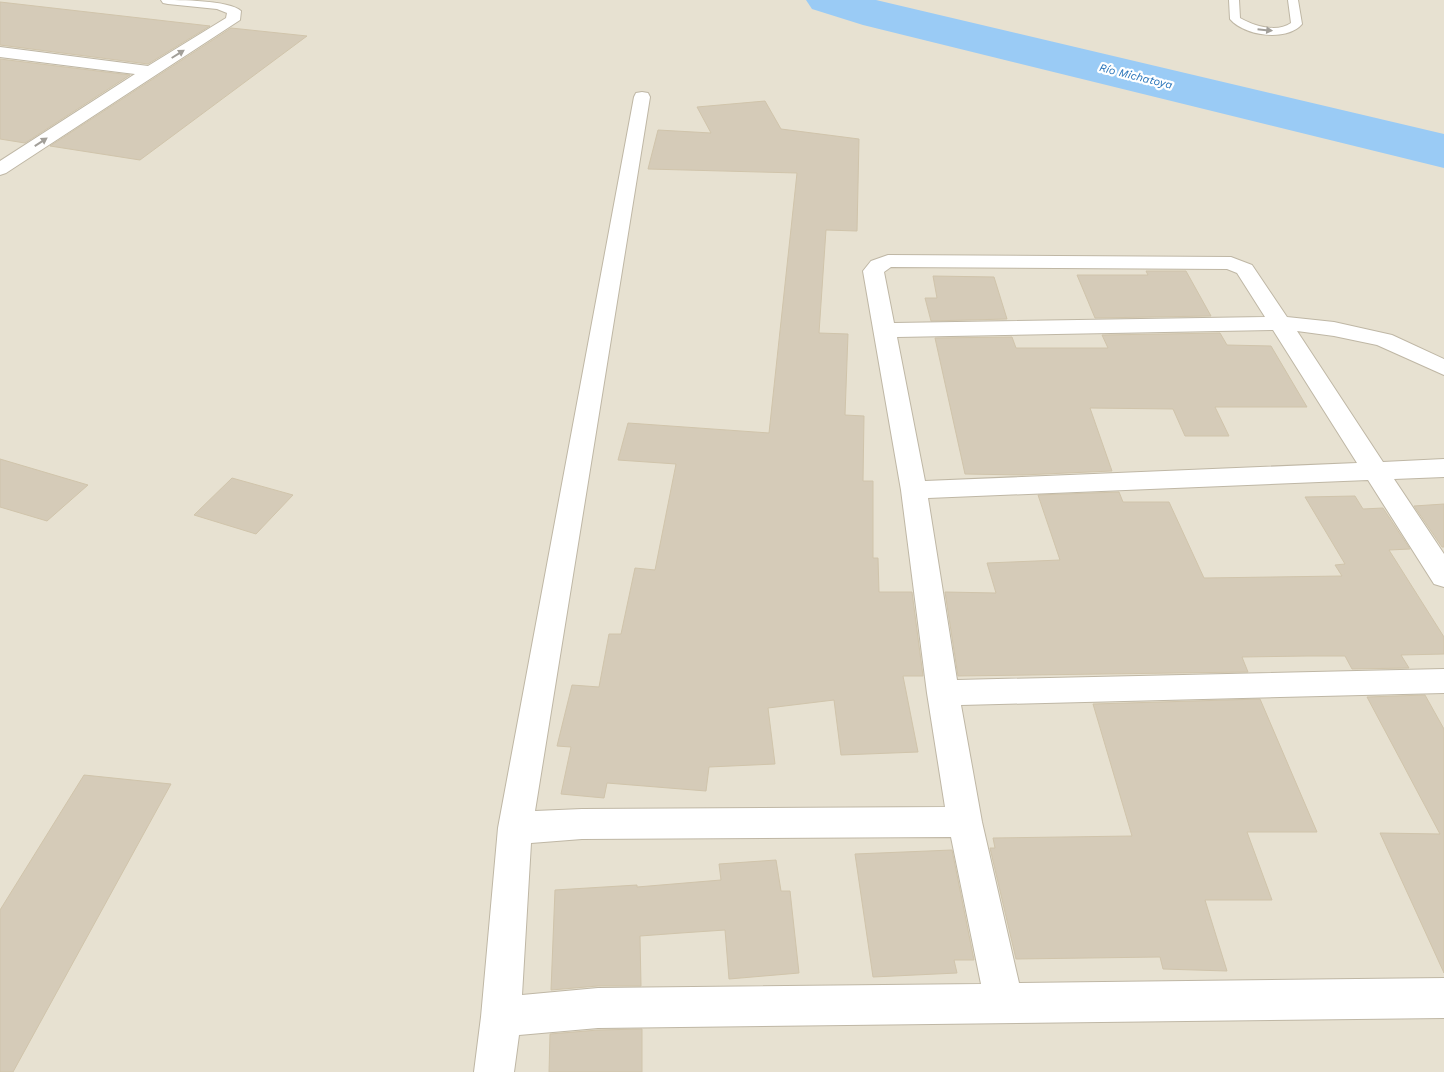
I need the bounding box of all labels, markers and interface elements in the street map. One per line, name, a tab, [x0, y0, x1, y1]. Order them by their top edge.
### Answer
one-way arrow	[1258, 26, 1274, 34]
one-way arrow	[171, 50, 184, 59]
water label: Río Michatoya	[1098, 61, 1174, 92]
one-way arrow	[34, 137, 48, 147]

